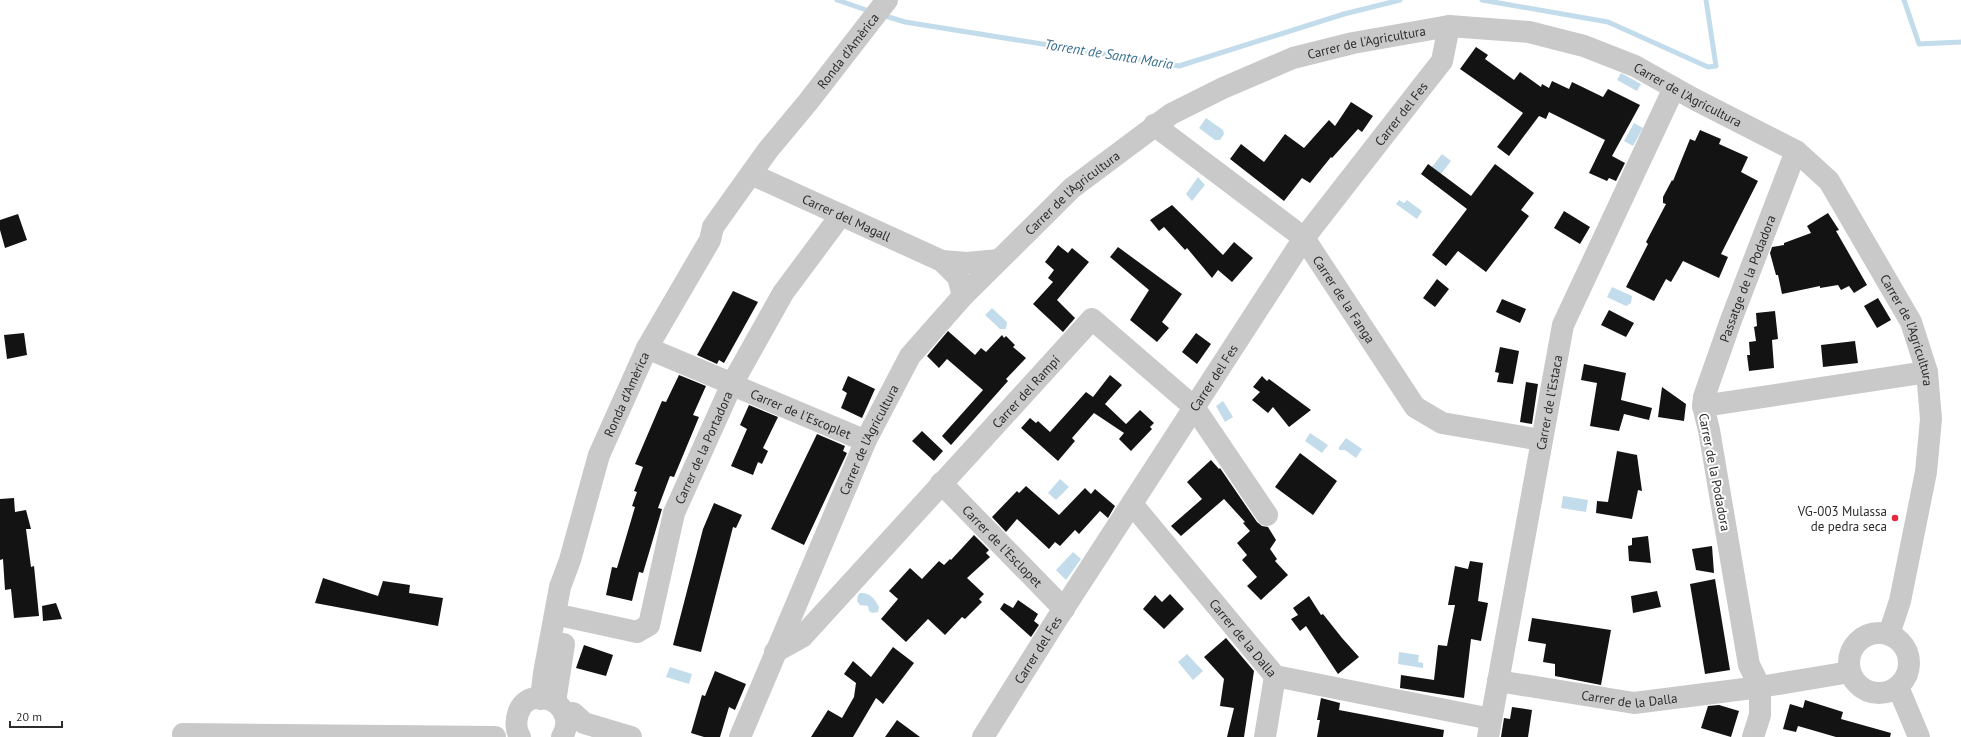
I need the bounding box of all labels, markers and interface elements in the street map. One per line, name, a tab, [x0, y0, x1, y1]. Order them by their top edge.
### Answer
street label: Ronda d'Amèrica	[813, 10, 883, 92]
street label: Carrer de l'Agricultura	[1306, 22, 1427, 63]
water label: Torrent de Santa Maria	[1043, 35, 1175, 73]
street label: Carrer de l'Agricultura	[1630, 59, 1745, 131]
street label: Carrer del Fes	[1371, 78, 1432, 149]
street label: Carrer de l'Agricultura	[1021, 147, 1123, 239]
street label: Carrer del Magall	[799, 190, 894, 246]
street label: Passatge de la Podadora	[1716, 213, 1780, 345]
street label: Carrer de la Fanga	[1309, 252, 1379, 347]
street label: Carrer de l'Agricultura	[1876, 271, 1936, 387]
street label: Carrer del Fes	[1186, 341, 1242, 415]
street label: Ronda d'Amèrica	[600, 349, 653, 440]
street label: Carrer del Rampí	[989, 351, 1064, 432]
street label: Carrer de l'Estaca	[1532, 354, 1566, 452]
street label: Carrer de l'Agricultura	[836, 382, 903, 498]
street label: Carrer de l'Escoplet	[748, 385, 854, 443]
street label: Carrer de la Portadora	[671, 389, 737, 507]
street label: Carrer de la Podadora	[1695, 412, 1734, 533]
street label: Carrer de l'Esclopet	[958, 502, 1046, 591]
place label: VG-003 Mulassa de pedra seca	[1797, 503, 1887, 535]
marker: VG-003 Mulassa de pedra seca	[1890, 513, 1900, 523]
street label: Carrer de la Dalla	[1205, 595, 1280, 681]
street label: Carrer del Fes	[1011, 613, 1066, 687]
street label: Carrer de la Dalla	[1580, 687, 1678, 712]
scale bar	[10, 703, 62, 729]
text: 20 m	[16, 709, 42, 724]

